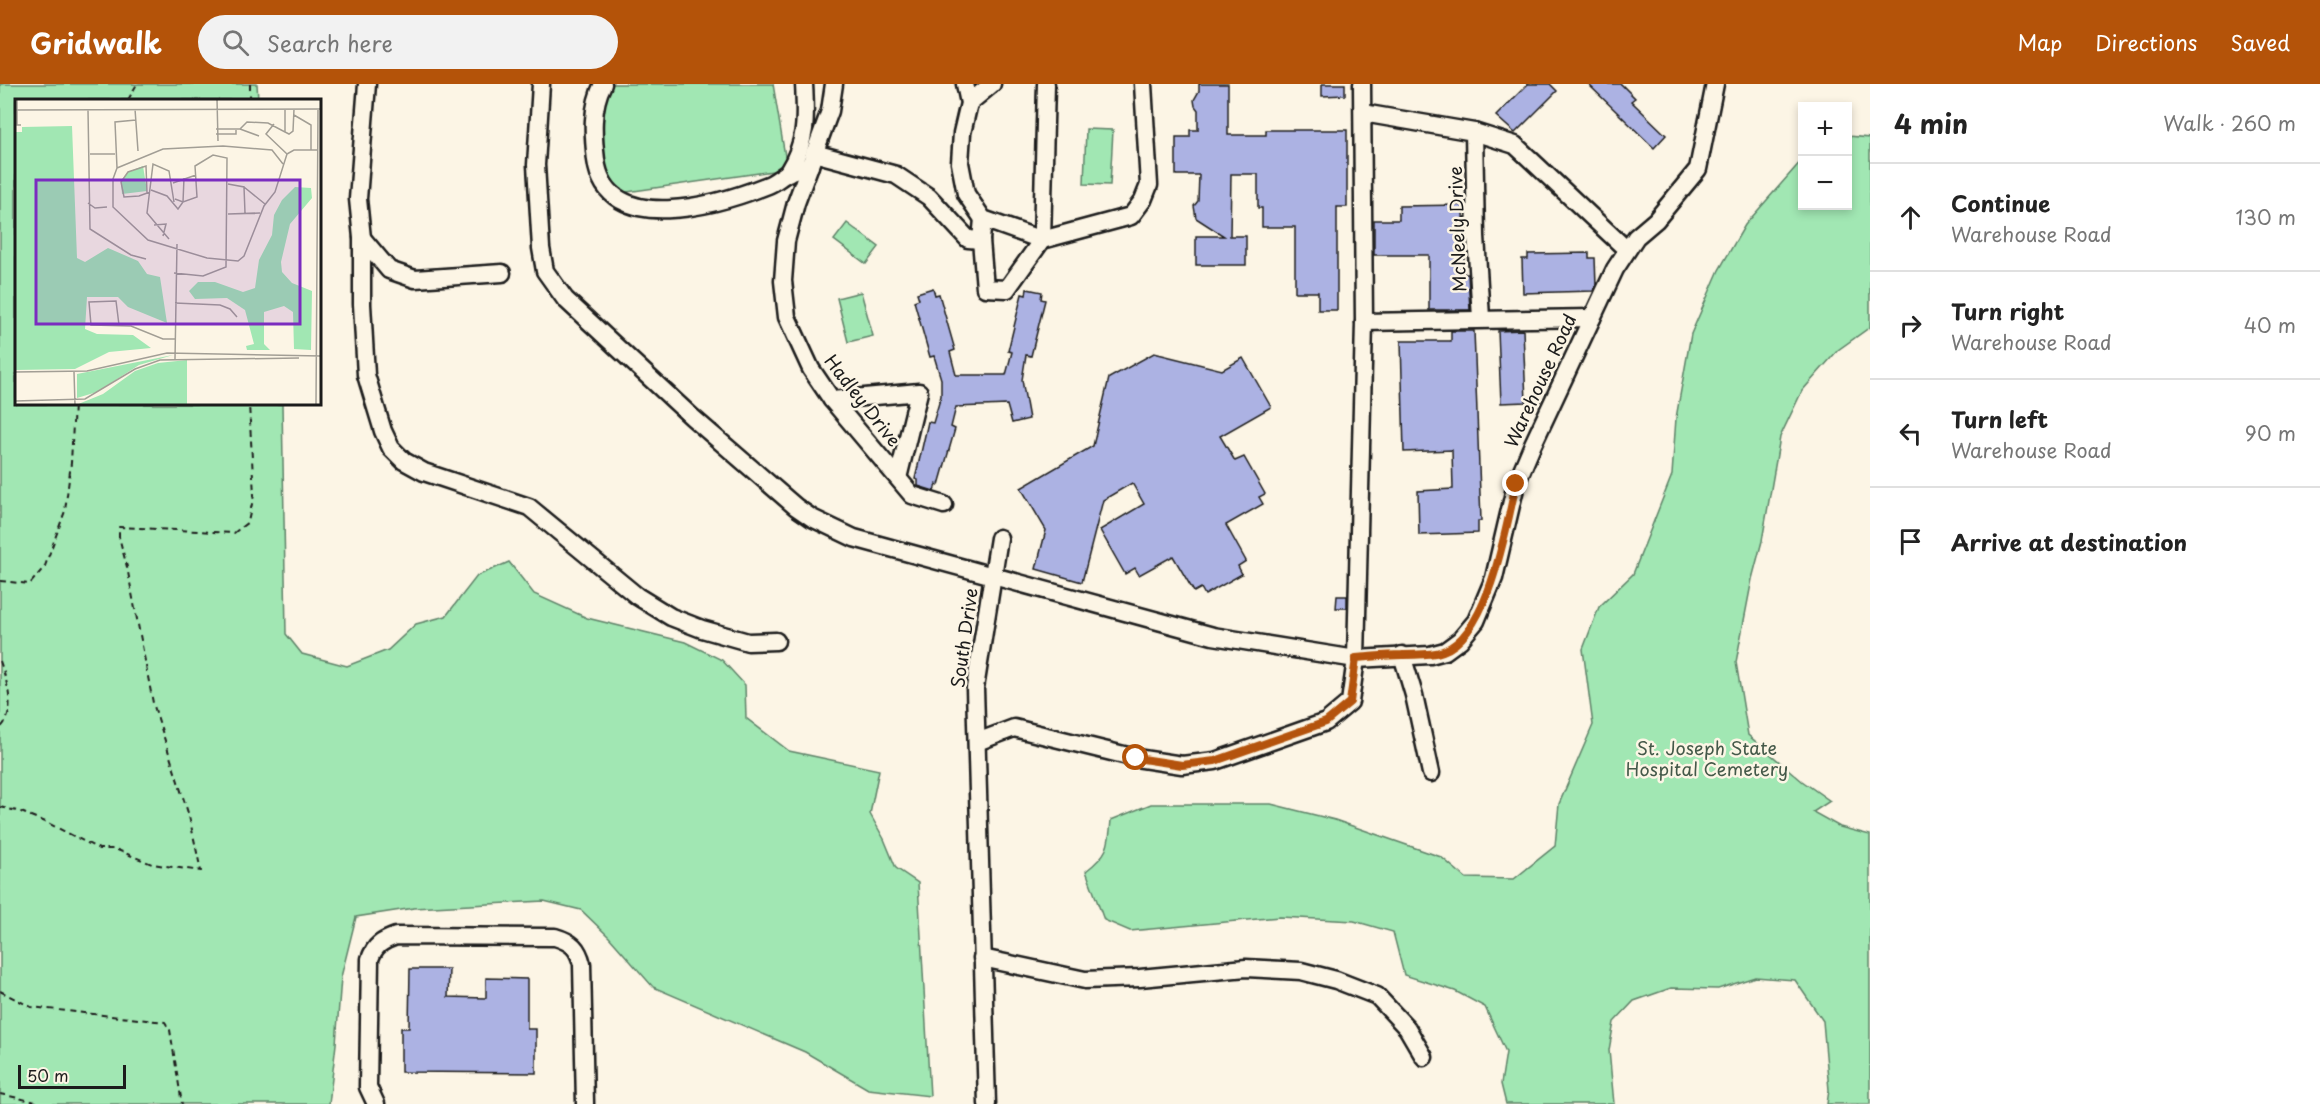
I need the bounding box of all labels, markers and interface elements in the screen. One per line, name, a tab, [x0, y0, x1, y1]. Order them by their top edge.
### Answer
search box	[198, 15, 618, 69]
text: Gridwalk	[30, 21, 162, 64]
icon: search	[219, 26, 252, 59]
text: Search here	[267, 26, 393, 59]
text: Map	[2017, 26, 2062, 58]
text: Directions	[2095, 26, 2197, 58]
text: Saved	[2230, 26, 2290, 58]
inset map	[15, 99, 321, 405]
map controls	[1798, 102, 1852, 210]
button: +	[1798, 102, 1852, 156]
text: 4 min	[1894, 104, 1968, 143]
text: Walk · 260 m	[2163, 108, 2296, 138]
button: −	[1798, 156, 1852, 210]
street label: McNeely Drive	[1441, 166, 1472, 292]
text: Continue	[1951, 186, 2050, 219]
icon: ahead	[1894, 201, 1927, 234]
text: 130 m	[2236, 202, 2296, 232]
text: Warehouse Road	[1951, 219, 2112, 249]
text: Turn right	[1951, 294, 2064, 327]
street label: Warehouse Road	[1497, 309, 1582, 452]
icon: right	[1894, 309, 1927, 342]
text: 40 m	[2244, 310, 2296, 340]
text: Warehouse Road	[1951, 327, 2112, 357]
street label: Hadley Drive	[818, 348, 908, 452]
text: Turn left	[1951, 402, 2048, 435]
icon: left	[1894, 417, 1927, 450]
text: 90 m	[2245, 418, 2296, 448]
text: Warehouse Road	[1951, 435, 2112, 465]
route end	[1502, 470, 1528, 496]
icon: arrive	[1894, 525, 1927, 558]
text: Arrive at destination	[1951, 525, 2187, 558]
street label: South Drive	[943, 586, 984, 689]
park label: St. Joseph State Hospital Cemetery	[1626, 734, 1788, 782]
route start	[1122, 744, 1148, 770]
scale bar	[18, 1062, 126, 1090]
text: 50 m	[27, 1063, 68, 1087]

